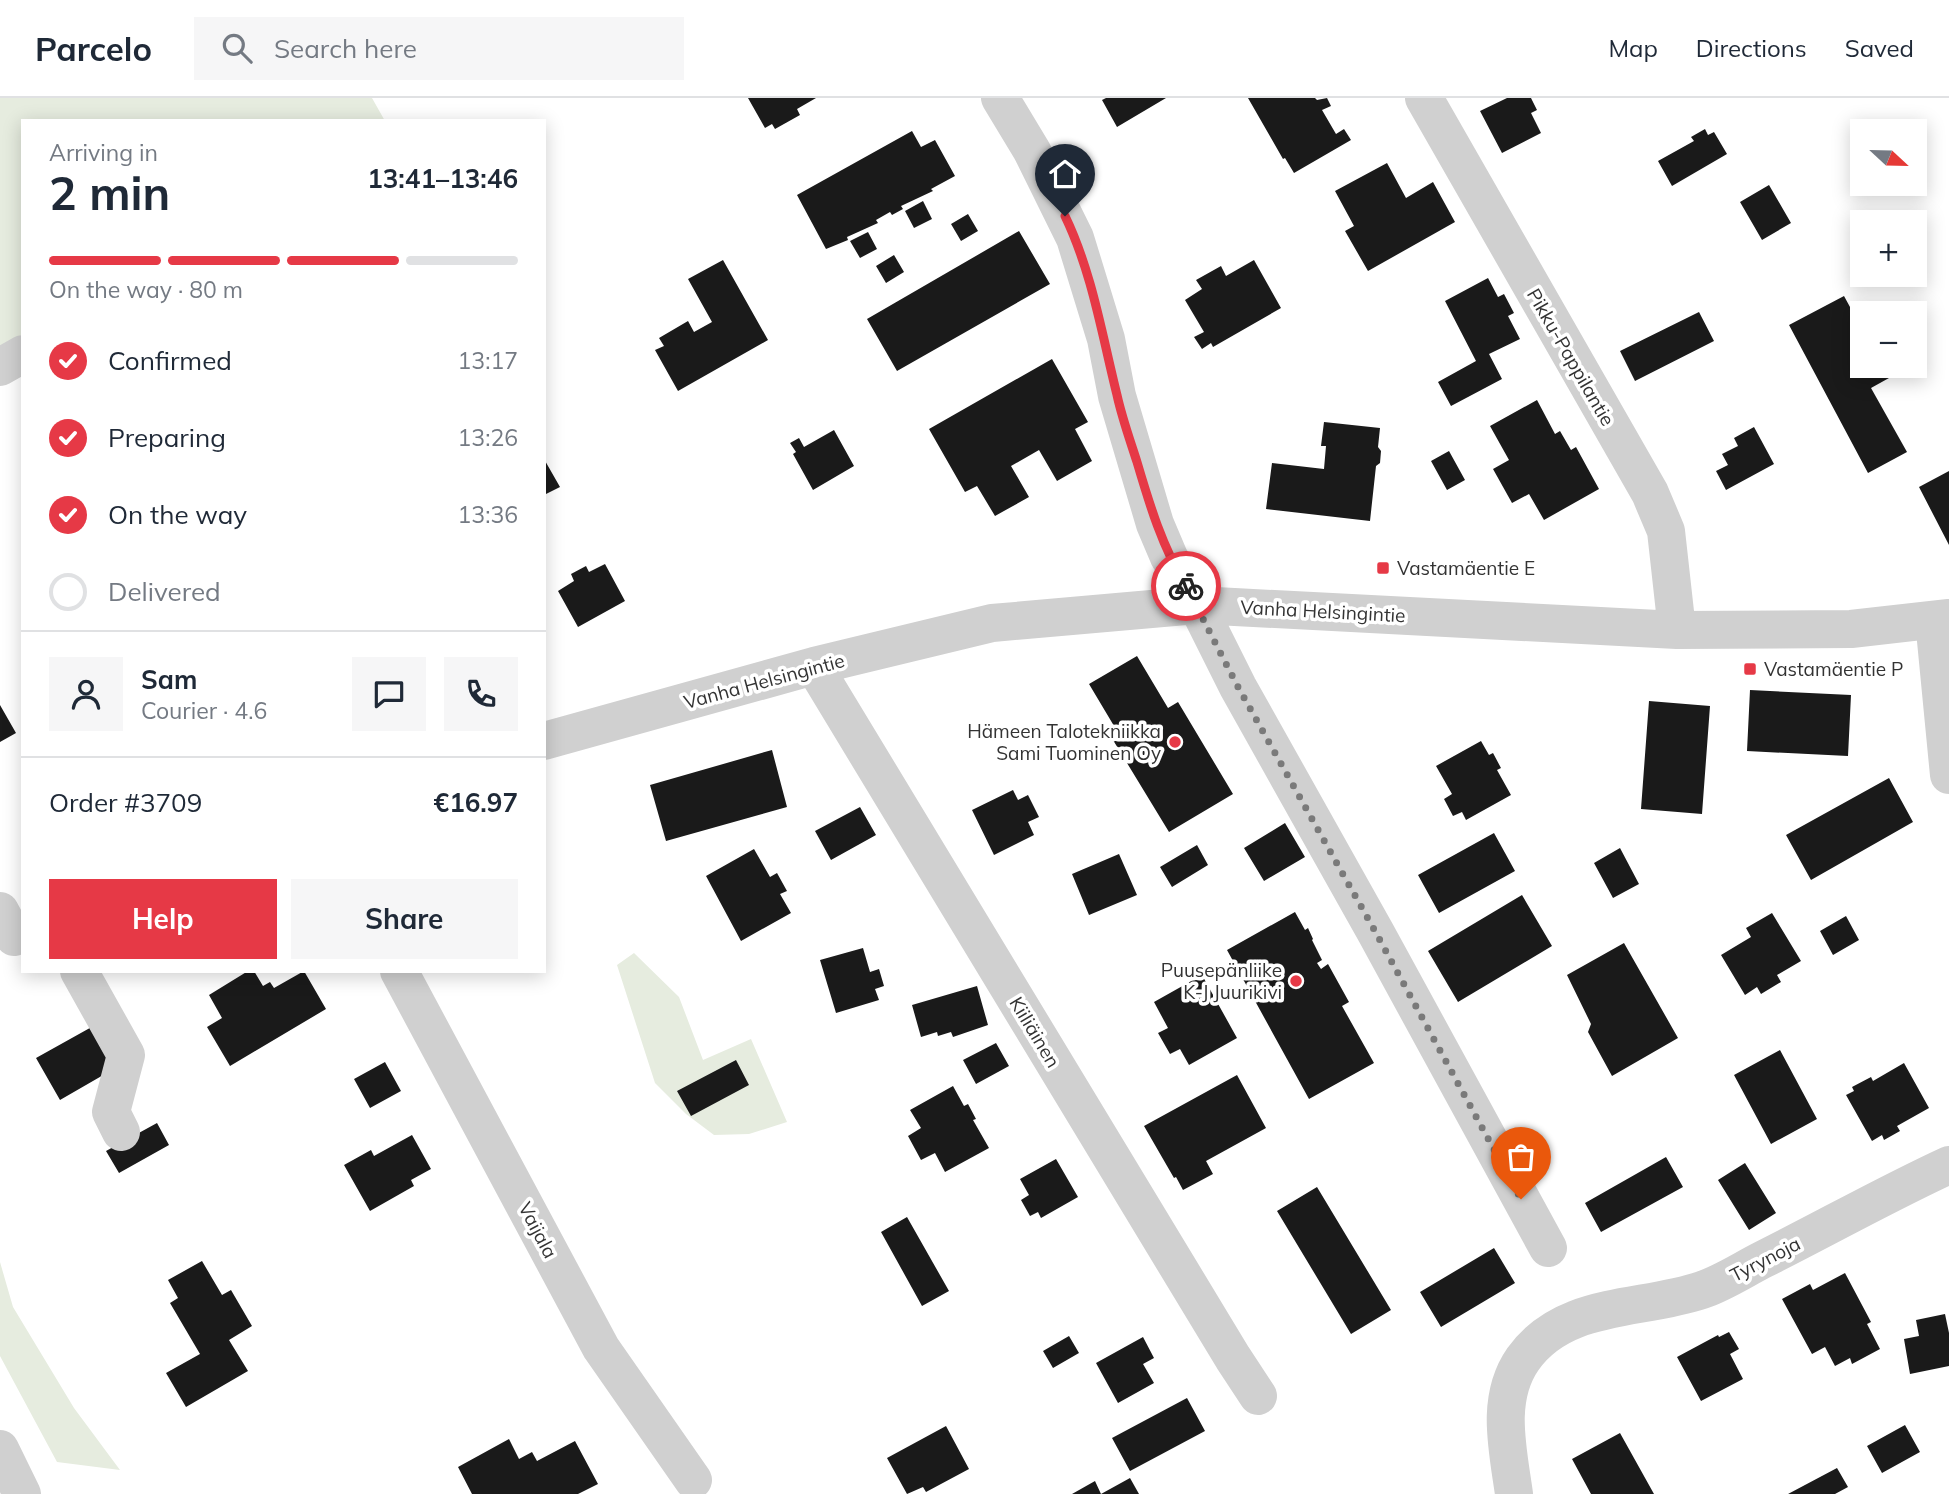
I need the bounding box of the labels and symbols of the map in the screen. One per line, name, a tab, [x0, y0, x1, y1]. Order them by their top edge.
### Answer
north arrow	[1850, 119, 1927, 196]
pin	[1035, 144, 1095, 216]
street label: Pikku-Pappilantie	[1522, 284, 1620, 430]
courier	[1151, 551, 1221, 621]
place label: Vastamäentie E	[1397, 556, 1535, 580]
marker: Vastamäentie E	[1375, 560, 1391, 576]
street label: Vanha Helsingintie	[1240, 595, 1406, 627]
street label: Vanha Helsingintie	[681, 648, 847, 714]
place label: Vastamäentie P	[1764, 657, 1903, 681]
marker: Vastamäentie P	[1742, 661, 1758, 677]
place label: Hämeen Talotekniikka Sami Tuominen Oy	[967, 719, 1161, 765]
marker: Hämeen Talotekniikka Sami Tuominen Oy	[1167, 734, 1183, 750]
place label: Puusepänliike K-J Juurikivi	[1161, 958, 1282, 1004]
marker: Puusepänliike K-J Juurikivi	[1288, 973, 1304, 989]
street label: Kiiliäinen	[1004, 992, 1066, 1072]
pin	[1491, 1127, 1551, 1199]
street label: Vaijala	[513, 1198, 563, 1262]
street label: Tyrynoja	[1726, 1231, 1804, 1287]

